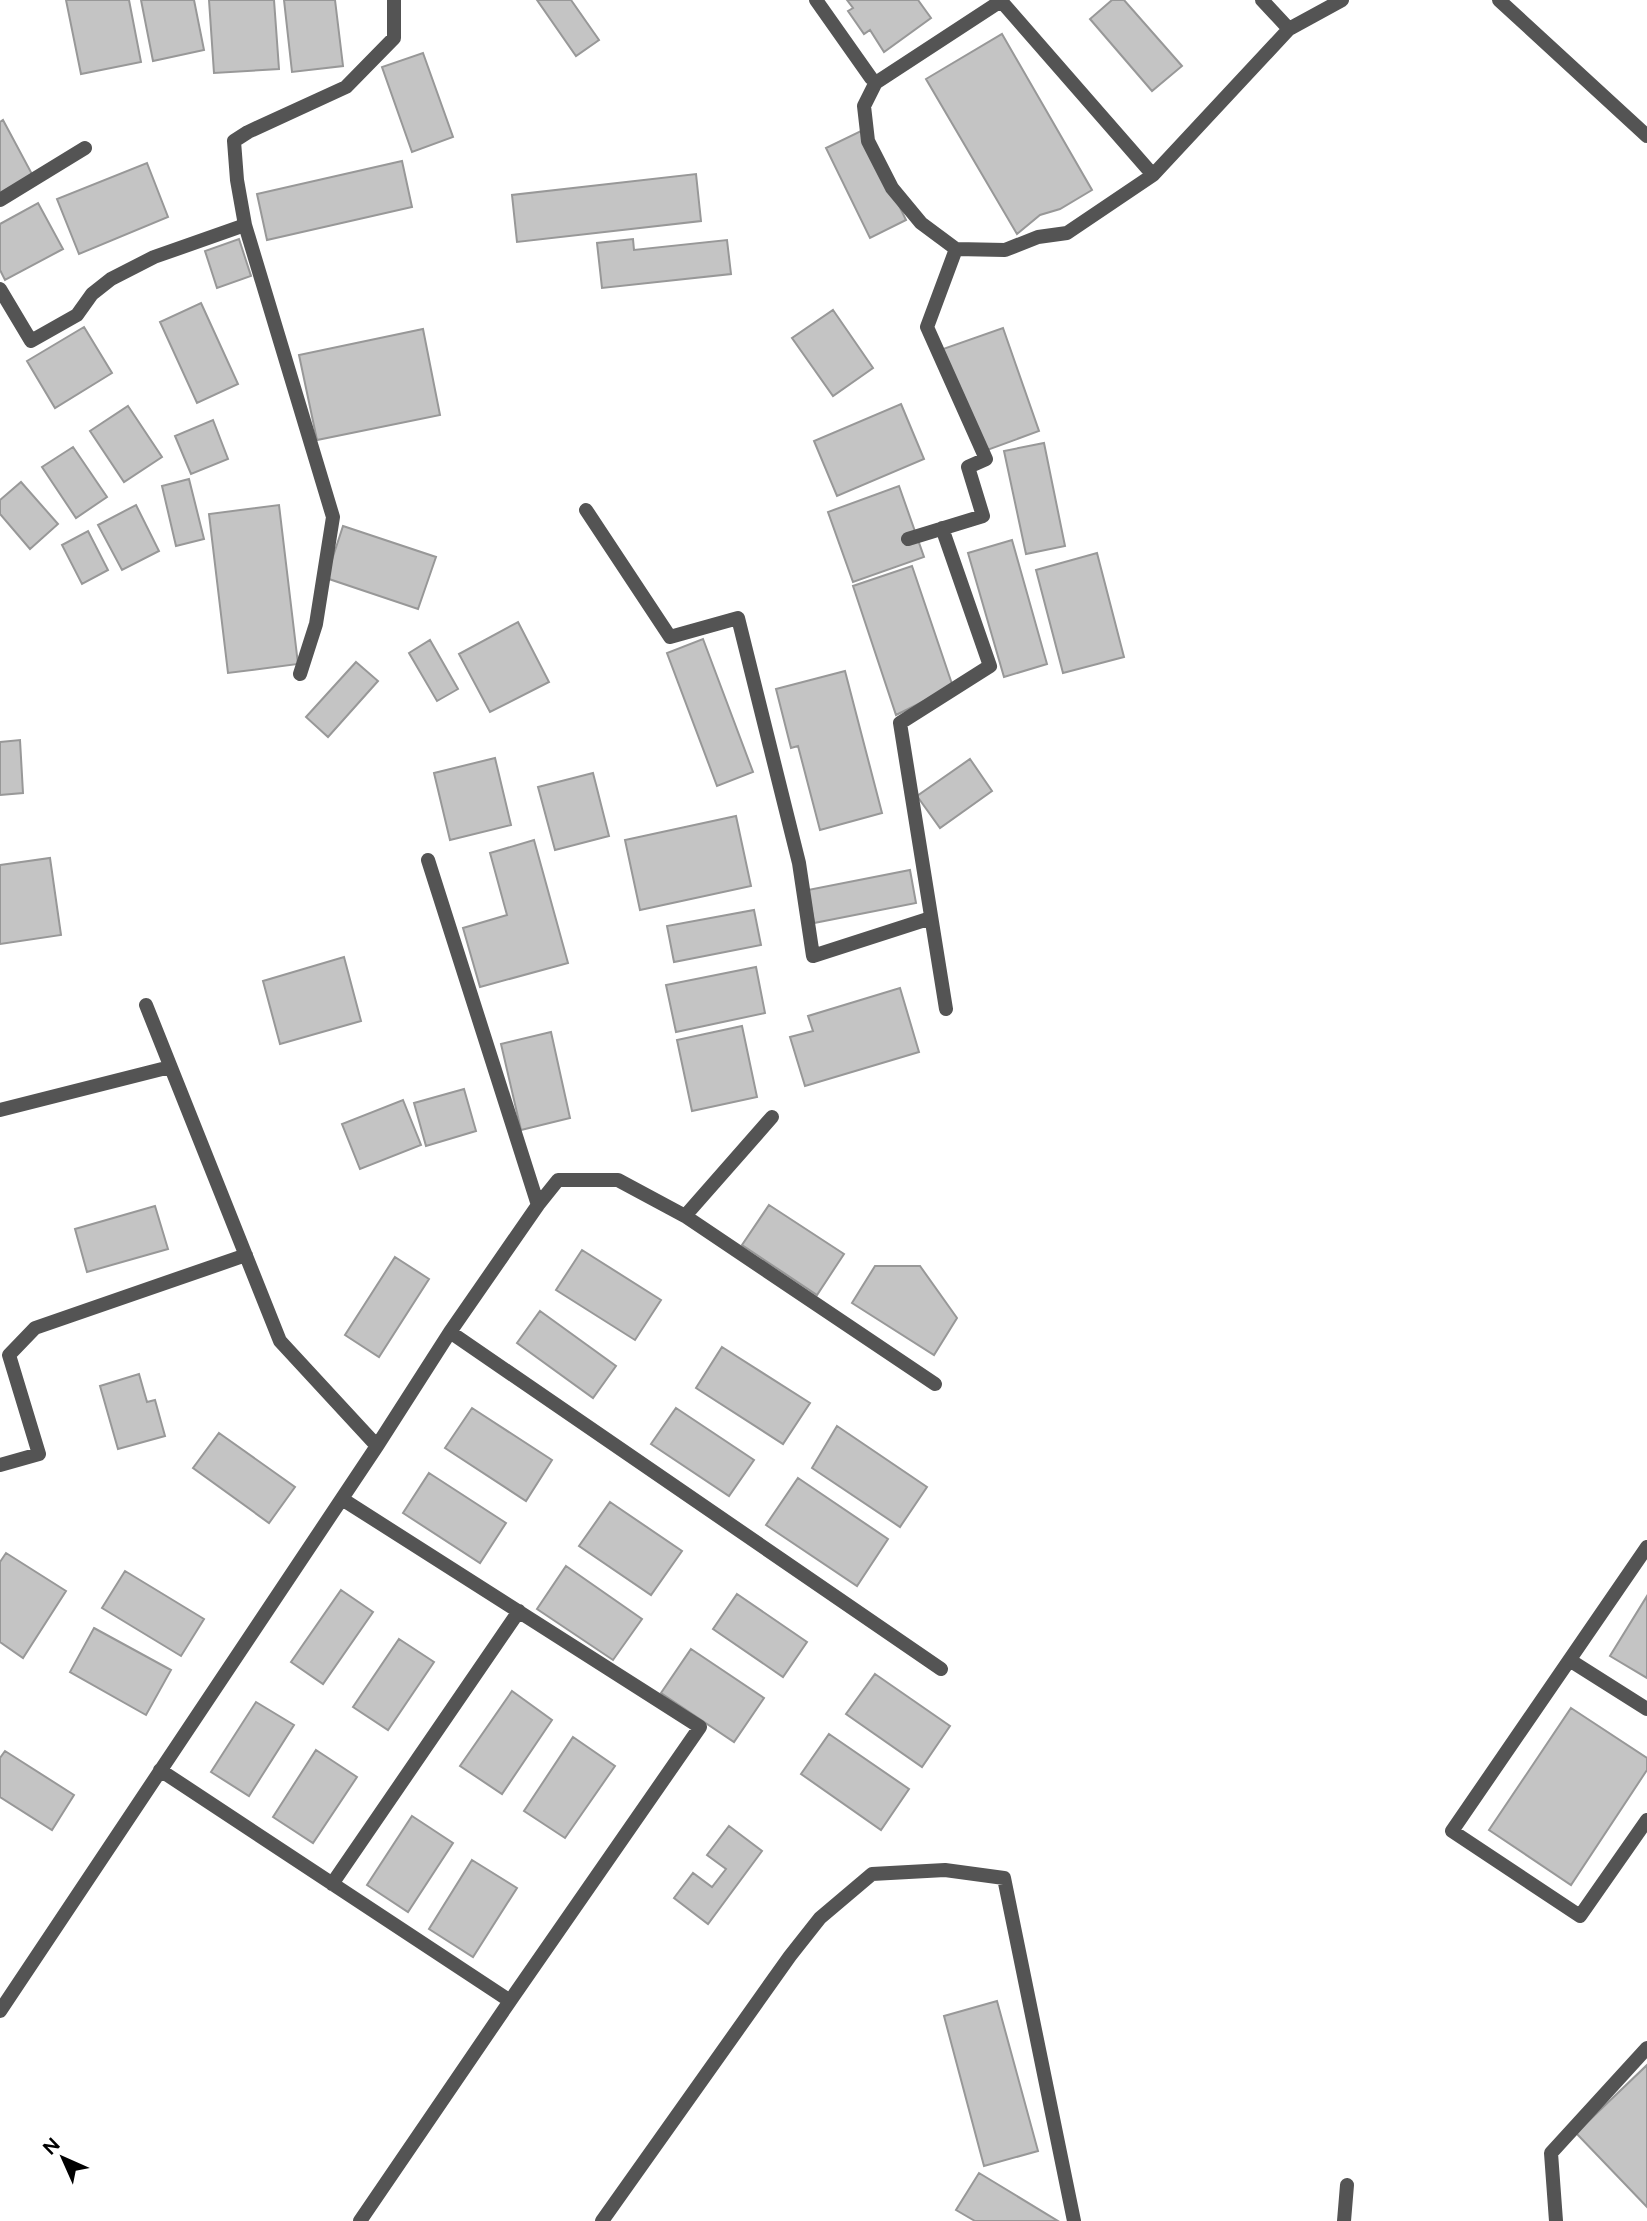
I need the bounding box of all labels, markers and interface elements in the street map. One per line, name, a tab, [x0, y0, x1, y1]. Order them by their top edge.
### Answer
north arrow	[28, 2123, 98, 2193]
text: N	[38, 2133, 65, 2160]

